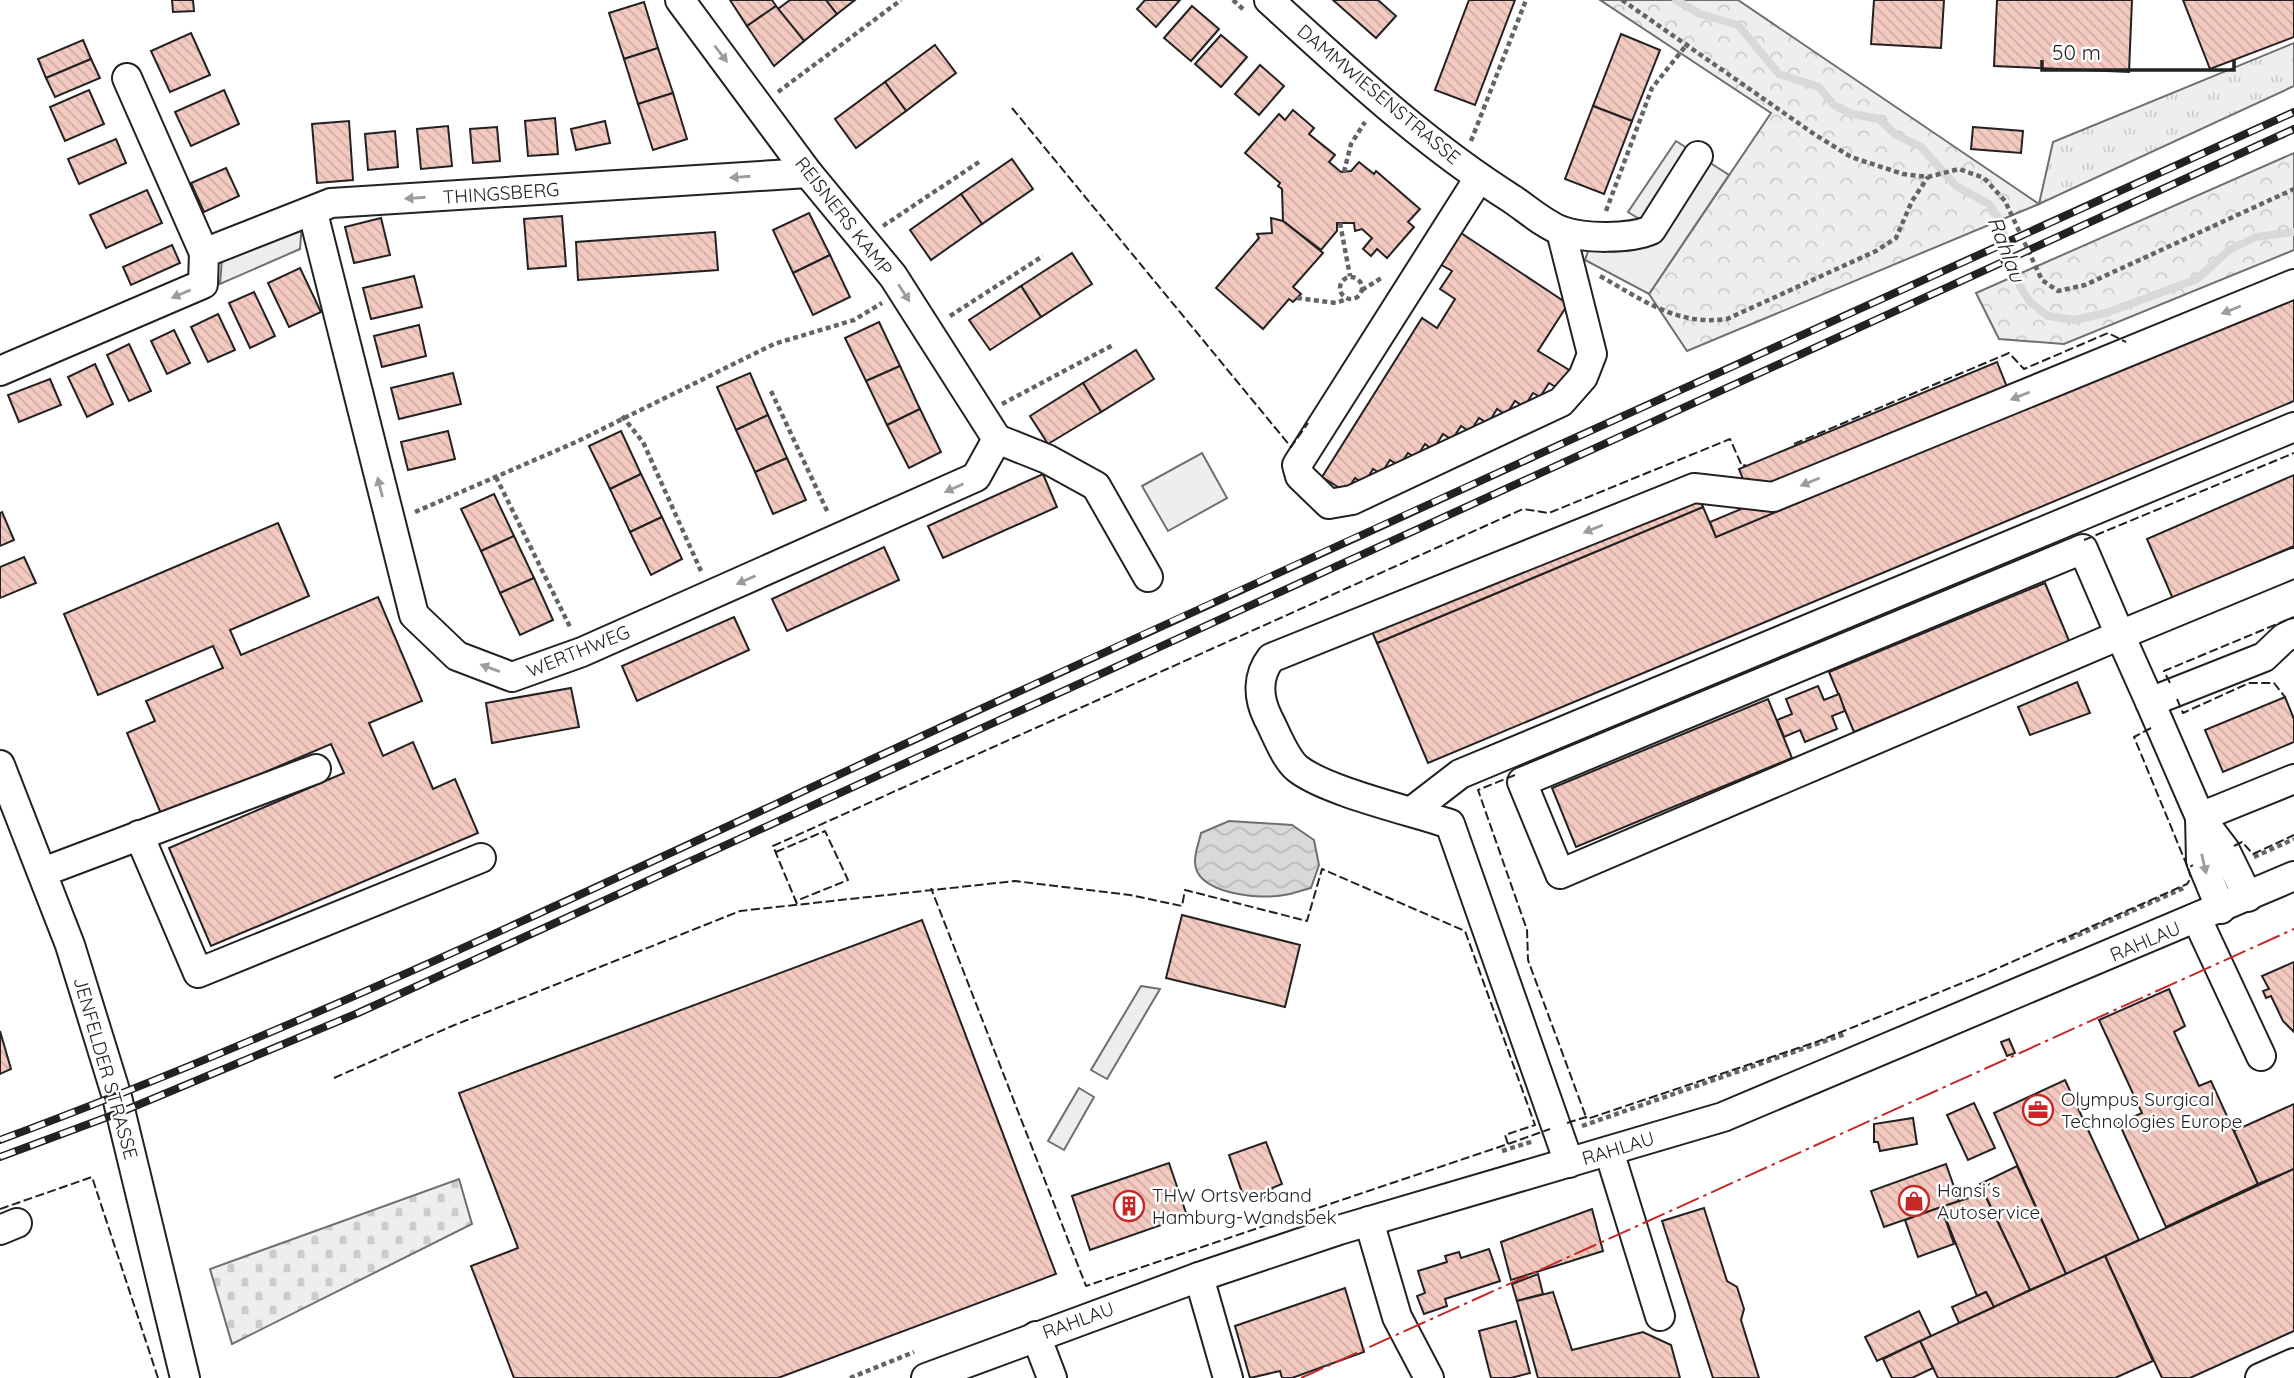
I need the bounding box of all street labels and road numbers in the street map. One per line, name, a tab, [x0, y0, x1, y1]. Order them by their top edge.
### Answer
street label: DAMMWIESENSTRASSE	[1292, 19, 1466, 169]
street label: REISNERS KAMP	[790, 152, 898, 280]
street label: THINGSBERG	[442, 177, 560, 209]
street label: WERTHWEG	[523, 619, 633, 683]
street label: RAHLAU	[2106, 915, 2184, 967]
street label: JENFELDER STRASSE	[68, 974, 144, 1162]
street label: RAHLAU	[1579, 1126, 1657, 1170]
street label: RAHLAU	[1039, 1296, 1117, 1344]

